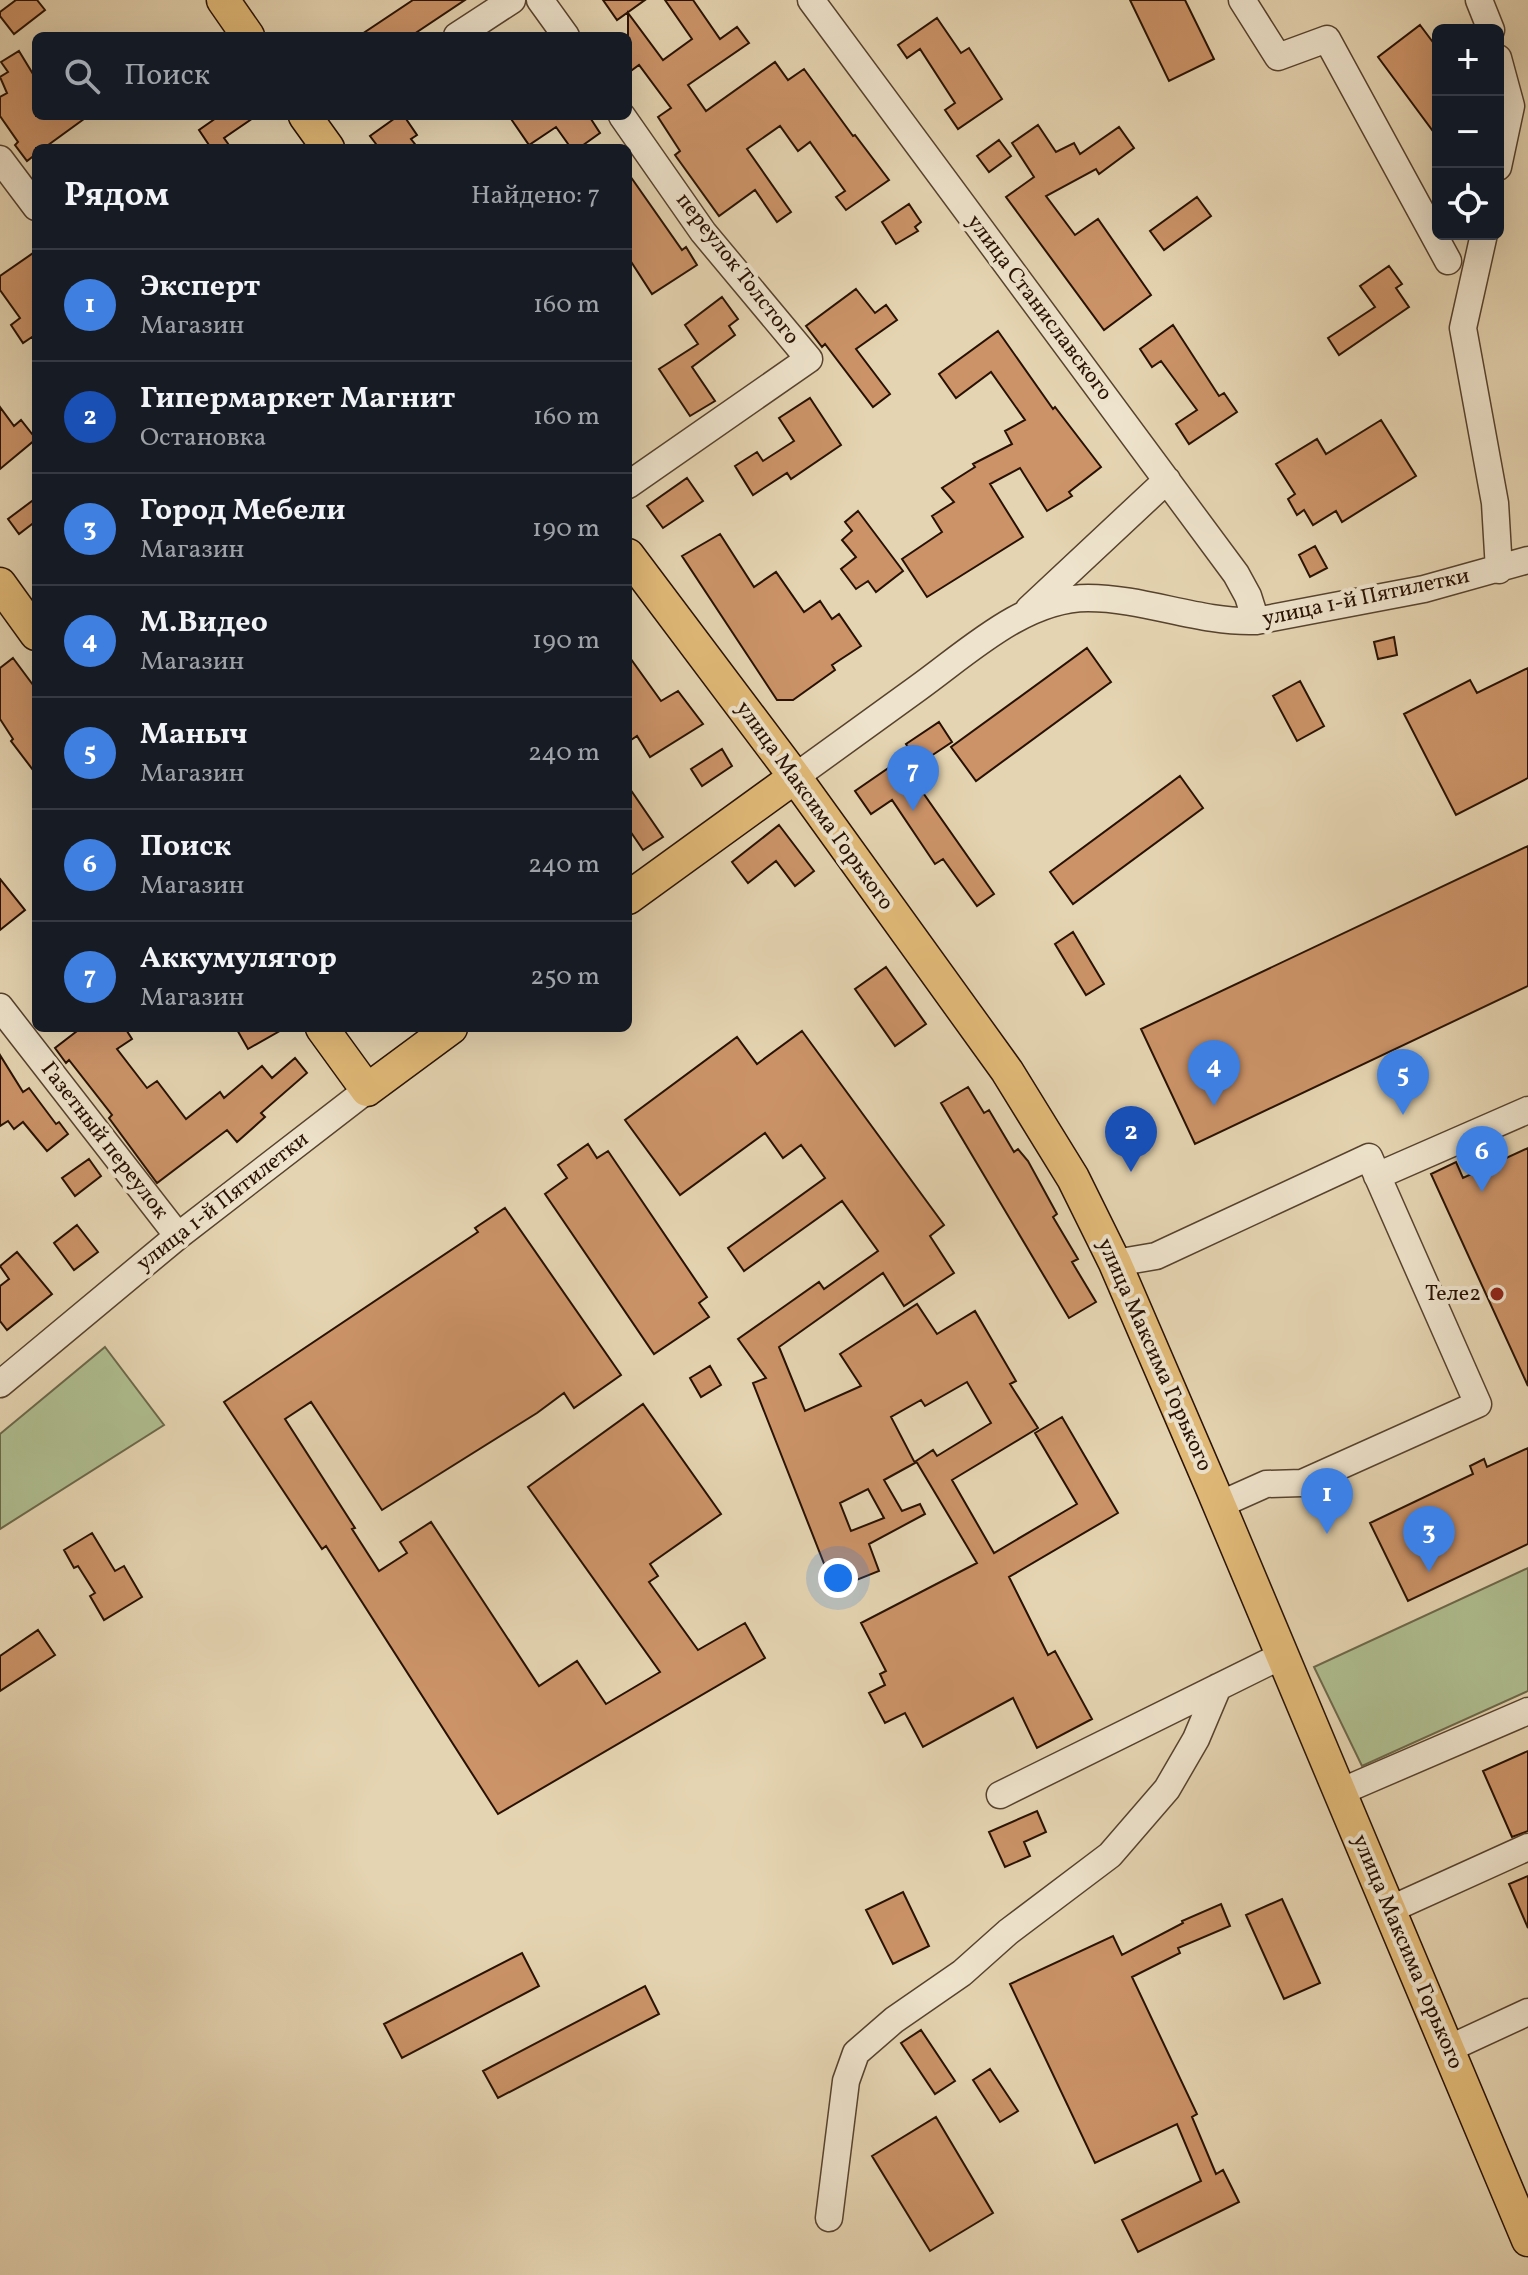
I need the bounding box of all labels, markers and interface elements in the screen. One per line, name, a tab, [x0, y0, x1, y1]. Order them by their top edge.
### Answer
map controls	[1432, 24, 1504, 240]
button: +	[1432, 24, 1504, 96]
search box	[32, 32, 632, 120]
icon: search	[60, 54, 104, 98]
text: Поиск	[124, 55, 210, 97]
button: −	[1432, 96, 1504, 168]
button: locate	[1432, 168, 1504, 240]
text: Рядом	[64, 173, 169, 220]
text: Найдено: 7	[471, 178, 600, 214]
street label: переулок Толстого	[668, 186, 806, 352]
street label: улица Станиславского	[959, 208, 1119, 408]
text: Эксперт	[140, 266, 260, 308]
text: 1	[85, 287, 95, 323]
text: 160 m	[533, 287, 600, 323]
text: Магазин	[140, 308, 244, 344]
text: Гипермаркет Магнит	[140, 378, 455, 420]
text: 2	[83, 399, 97, 435]
text: 160 m	[533, 399, 600, 435]
text: Остановка	[140, 420, 266, 456]
text: Город Мебели	[140, 490, 346, 532]
text: 3	[83, 511, 97, 547]
text: 190 m	[532, 511, 600, 547]
text: Магазин	[140, 532, 244, 568]
street label: улица 1-й Пятилетки	[1260, 561, 1472, 635]
text: М.Видео	[140, 602, 268, 644]
text: 4	[82, 623, 98, 659]
text: 190 m	[532, 623, 600, 659]
text: Магазин	[140, 644, 244, 680]
street label: улица Максима Горького	[727, 695, 901, 917]
text: Маныч	[140, 714, 248, 756]
text: 5	[84, 735, 96, 771]
text: 240 m	[528, 735, 600, 771]
pin: 7	[887, 745, 939, 811]
text: Магазин	[140, 756, 244, 792]
text: Поиск	[140, 826, 231, 868]
text: 6	[83, 847, 97, 883]
text: 240 m	[528, 847, 600, 883]
text: Магазин	[140, 868, 244, 904]
text: Аккумулятор	[140, 938, 337, 980]
text: 7	[84, 959, 96, 995]
text: 250 m	[530, 959, 600, 995]
text: Магазин	[140, 980, 244, 1016]
pin: 4	[1188, 1040, 1240, 1106]
pin: 5	[1377, 1049, 1429, 1115]
street label: Газетный переулок	[33, 1056, 176, 1227]
pin: 2	[1105, 1106, 1157, 1172]
street label: улица 1-й Пятилетки	[130, 1125, 316, 1279]
pin: 6	[1456, 1126, 1508, 1192]
street label: улица Максима Горького	[1089, 1234, 1219, 1476]
place label: Теле2	[1425, 1279, 1481, 1310]
marker: Теле2	[1488, 1285, 1506, 1303]
pin: 1	[1301, 1468, 1353, 1534]
pin: 3	[1403, 1506, 1455, 1572]
your location	[818, 1558, 858, 1598]
street label: улица Максима Горького	[1343, 1830, 1471, 2074]

